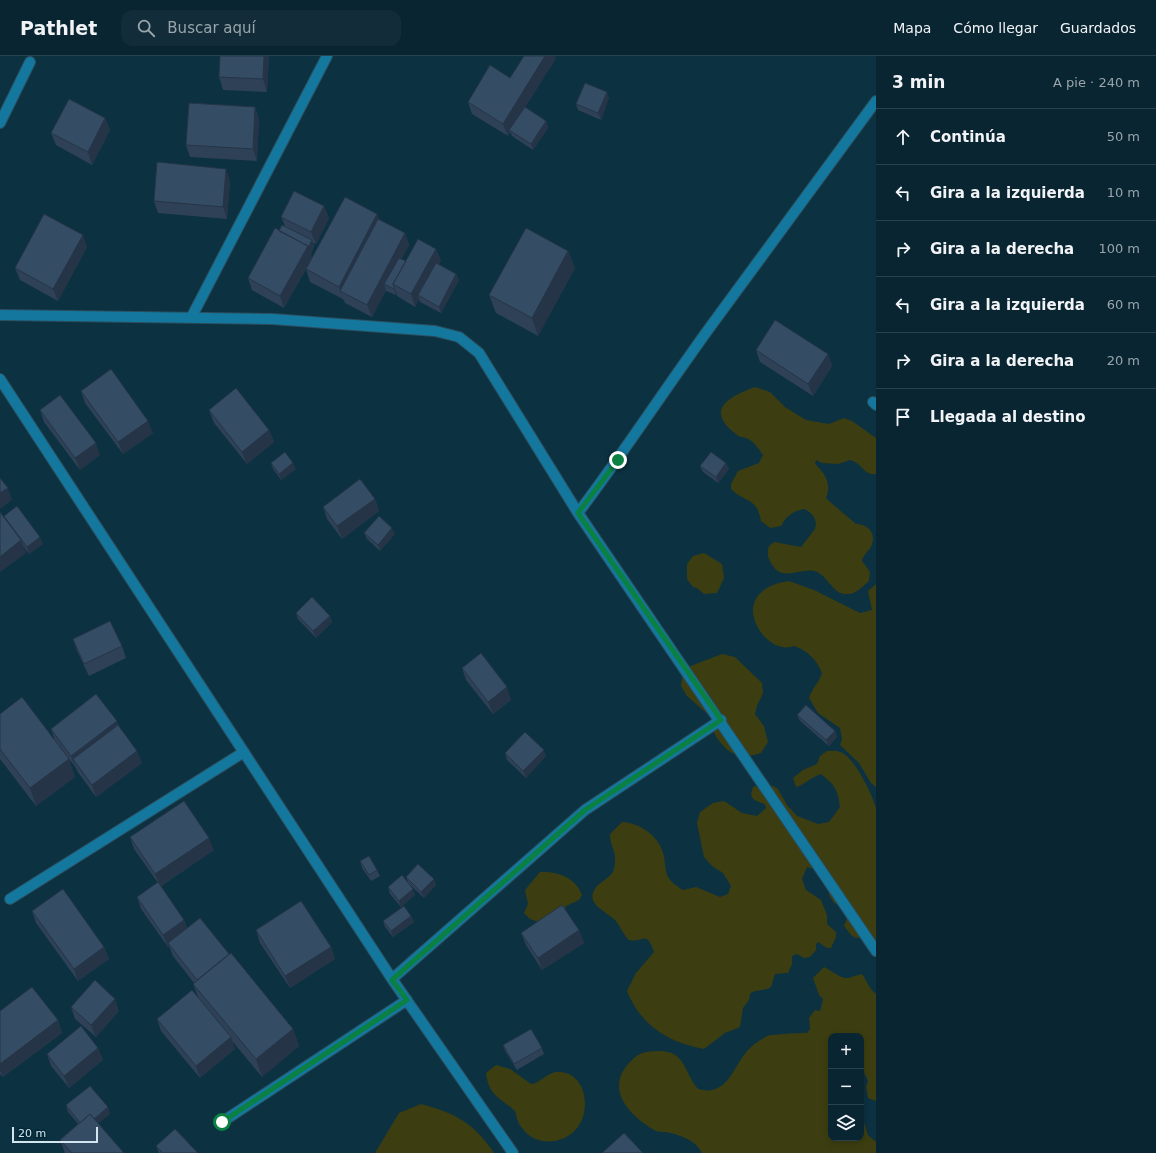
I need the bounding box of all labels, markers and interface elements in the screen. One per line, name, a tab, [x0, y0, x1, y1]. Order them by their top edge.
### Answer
search box	[121, 10, 401, 46]
text: Pathlet	[20, 17, 97, 39]
icon: search	[135, 17, 157, 39]
text: Buscar aquí	[167, 19, 256, 37]
text: Mapa	[893, 20, 931, 36]
text: Cómo llegar	[953, 20, 1038, 36]
text: Guardados	[1060, 20, 1136, 36]
text: 3 min	[892, 72, 945, 92]
text: A pie · 240 m	[1053, 75, 1140, 90]
icon: ahead	[892, 126, 914, 148]
text: Continúa	[930, 128, 1006, 146]
text: 50 m	[1107, 129, 1140, 144]
icon: left	[892, 182, 914, 204]
text: Gira a la izquierda	[930, 184, 1085, 202]
text: 10 m	[1107, 185, 1140, 200]
icon: right	[892, 238, 914, 260]
text: Gira a la derecha	[930, 240, 1074, 258]
text: 100 m	[1098, 241, 1140, 256]
icon: left	[892, 294, 914, 316]
text: Gira a la izquierda	[930, 296, 1085, 314]
text: 60 m	[1107, 297, 1140, 312]
icon: right	[892, 350, 914, 372]
text: Gira a la derecha	[930, 352, 1074, 370]
text: 20 m	[1107, 353, 1140, 368]
icon: arrive	[892, 406, 914, 428]
text: Llegada al destino	[930, 408, 1085, 426]
route end	[609, 451, 627, 469]
map controls	[828, 1033, 864, 1141]
button: +	[828, 1033, 864, 1069]
button: −	[828, 1069, 864, 1105]
button: layers	[828, 1105, 864, 1141]
route start	[213, 1113, 231, 1131]
scale bar	[12, 1125, 98, 1144]
text: 20 m	[18, 1127, 46, 1140]

